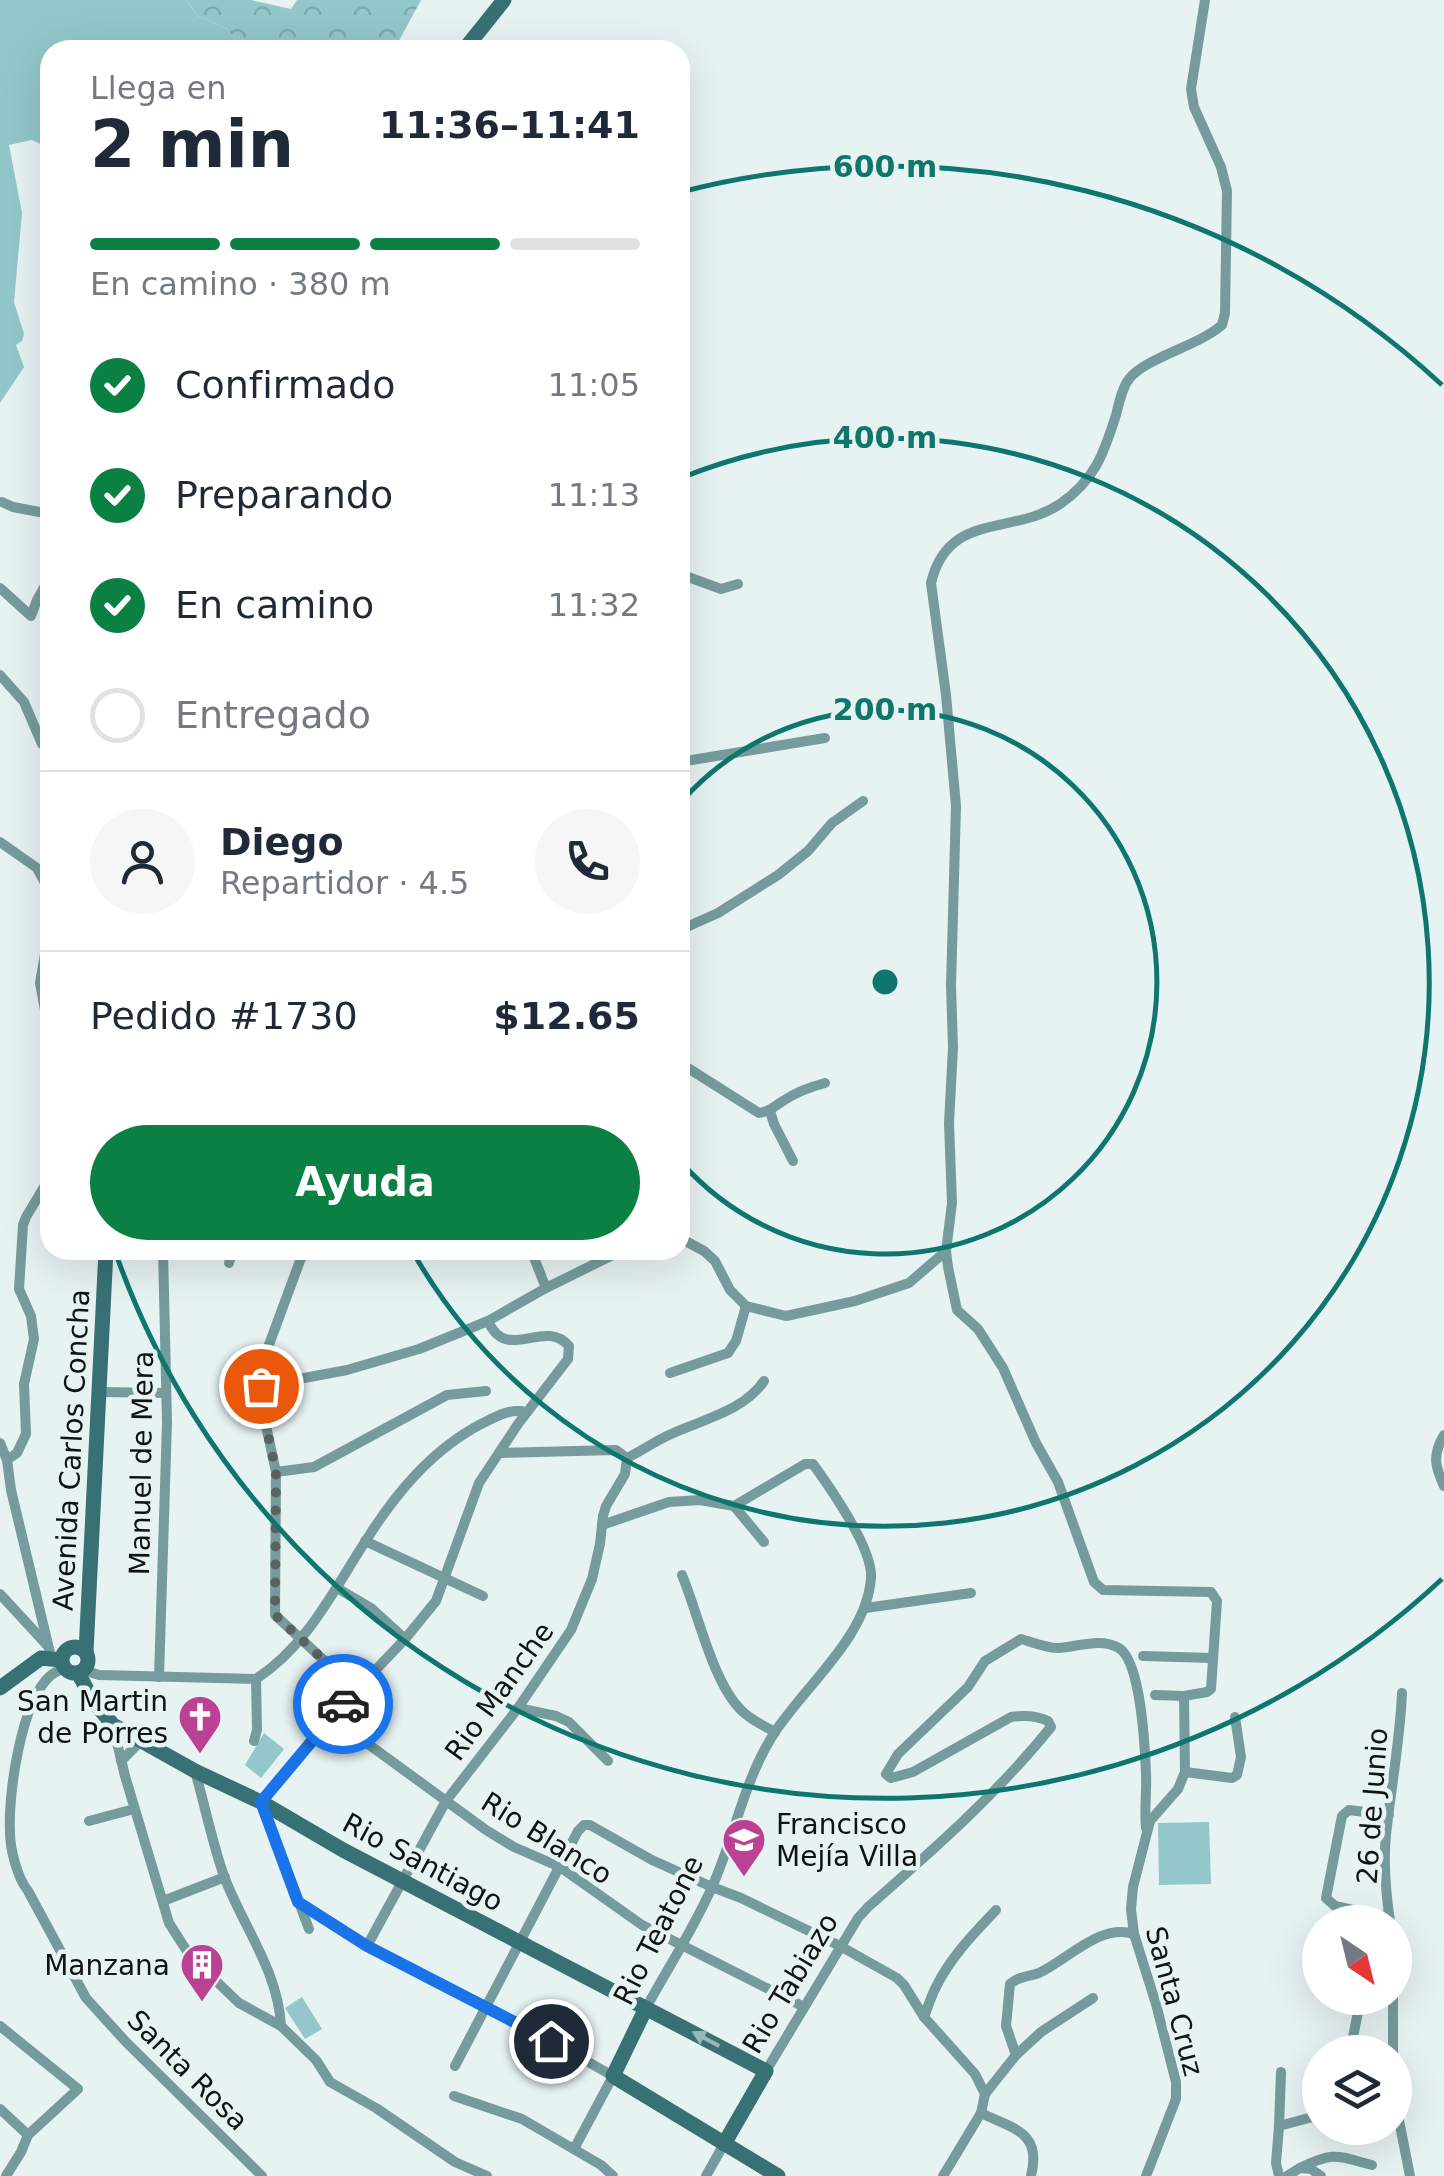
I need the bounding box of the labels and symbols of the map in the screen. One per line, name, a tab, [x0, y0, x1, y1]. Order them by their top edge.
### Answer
text: 600 m	[833, 149, 937, 184]
text: 400 m	[833, 420, 937, 455]
text: 200 m	[833, 692, 937, 727]
centre of rings	[867, 964, 903, 1000]
street label: Avenida Carlos Concha	[47, 1288, 96, 1612]
pin	[219, 1344, 304, 1429]
street label: Manuel de Mera	[123, 1350, 160, 1576]
street label: Rio Manche	[438, 1616, 561, 1767]
courier	[293, 1654, 393, 1754]
place label: San Martin de Porres	[17, 1685, 168, 1750]
church icon: San Martin de Porres	[177, 1694, 223, 1755]
street label: 26 de Junio	[1351, 1727, 1394, 1886]
street label: Rio Blanco	[475, 1785, 618, 1892]
street label: Rio Santiago	[337, 1806, 509, 1919]
place label: Francisco Mejía Villa	[776, 1808, 918, 1873]
school or university icon: Francisco Mejía Villa	[721, 1817, 767, 1878]
street label: Rio Teatone	[607, 1850, 710, 2010]
north arrow	[1302, 1905, 1412, 2015]
street label: Rio Tabiazo	[736, 1907, 845, 2059]
street label: Santa Cruz	[1139, 1923, 1210, 2079]
building icon: Manzana	[179, 1942, 225, 2003]
place label: Manzana	[44, 1949, 170, 1982]
pin	[509, 1999, 594, 2084]
street label: Santa Rosa	[121, 2003, 255, 2137]
one-way arrow	[692, 2031, 721, 2048]

